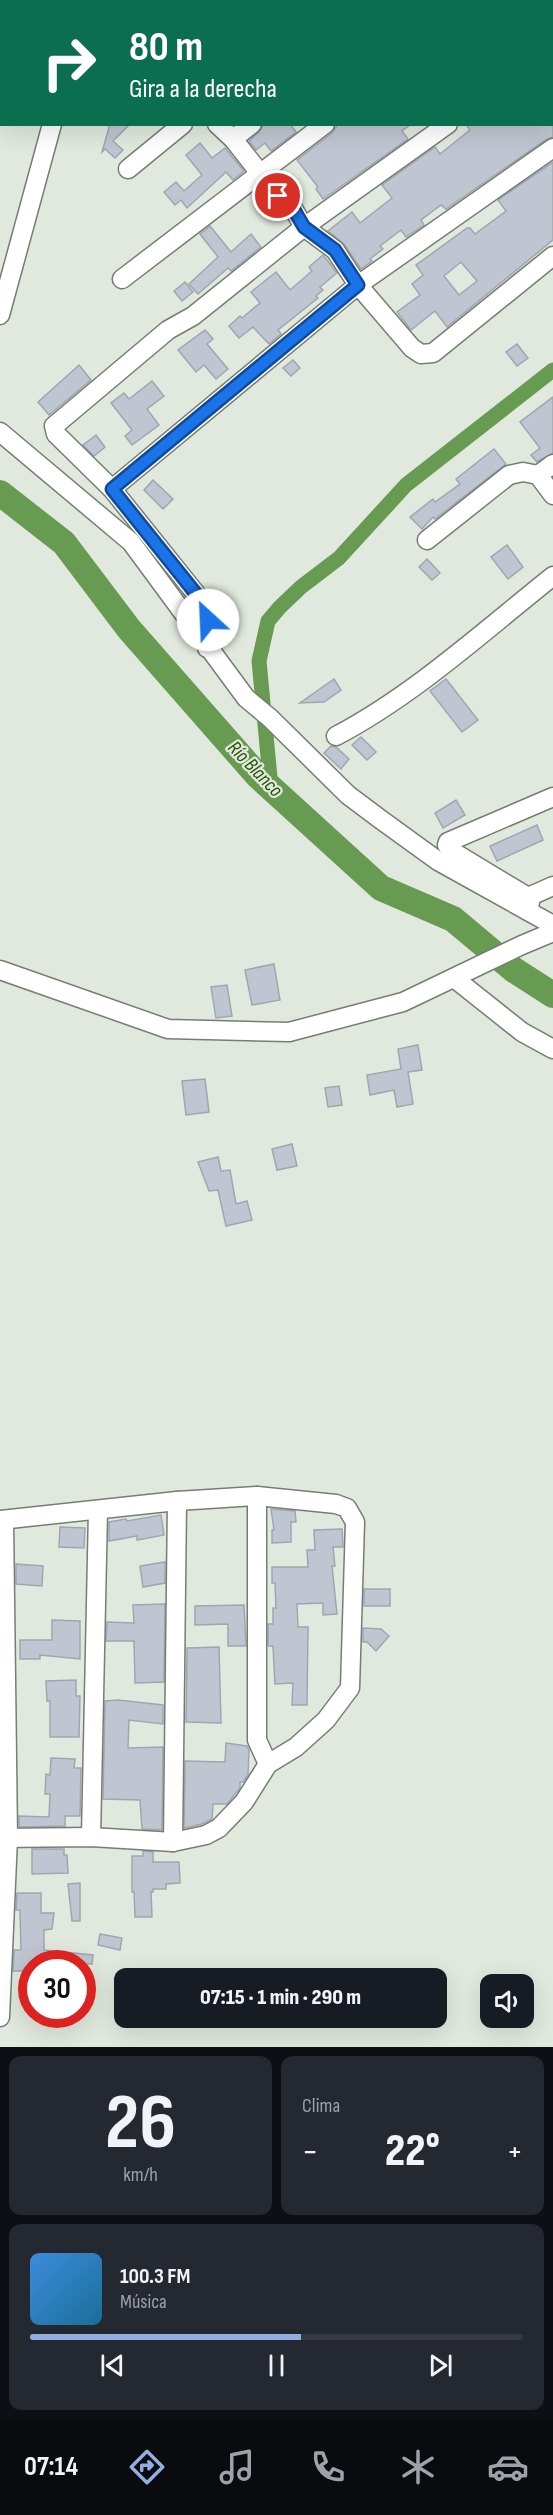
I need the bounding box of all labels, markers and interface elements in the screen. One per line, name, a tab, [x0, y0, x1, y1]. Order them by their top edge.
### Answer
text: 80 m	[129, 22, 203, 73]
icon: right	[30, 24, 108, 102]
text: Gira a la derecha	[129, 73, 277, 105]
pin	[252, 170, 303, 221]
icon: arrive	[261, 179, 294, 212]
position arrow	[176, 588, 240, 652]
water label: Río Blanco	[222, 736, 288, 802]
speed limit sign: 30	[18, 1950, 96, 2028]
map controls	[480, 1974, 534, 2028]
button: sound	[480, 1974, 534, 2028]
text: 07:15 · 1 min · 290 m	[200, 1984, 361, 2011]
text: 26	[105, 2077, 176, 2170]
text: Clima	[302, 2094, 340, 2118]
text: 22°	[385, 2124, 440, 2179]
text: −	[302, 2132, 318, 2172]
text: +	[507, 2132, 523, 2172]
text: km/h	[123, 2163, 158, 2187]
text: 100.3 FM	[120, 2263, 191, 2290]
text: Música	[120, 2290, 167, 2314]
icon: previous	[96, 2349, 129, 2382]
icon: pause	[260, 2349, 293, 2382]
icon: next	[424, 2349, 457, 2382]
icon: directions	[126, 2446, 168, 2488]
icon: music	[216, 2446, 258, 2488]
icon: phone	[307, 2446, 349, 2488]
icon: climate	[397, 2446, 439, 2488]
icon: car	[487, 2446, 529, 2488]
text: 07:14	[24, 2451, 78, 2483]

